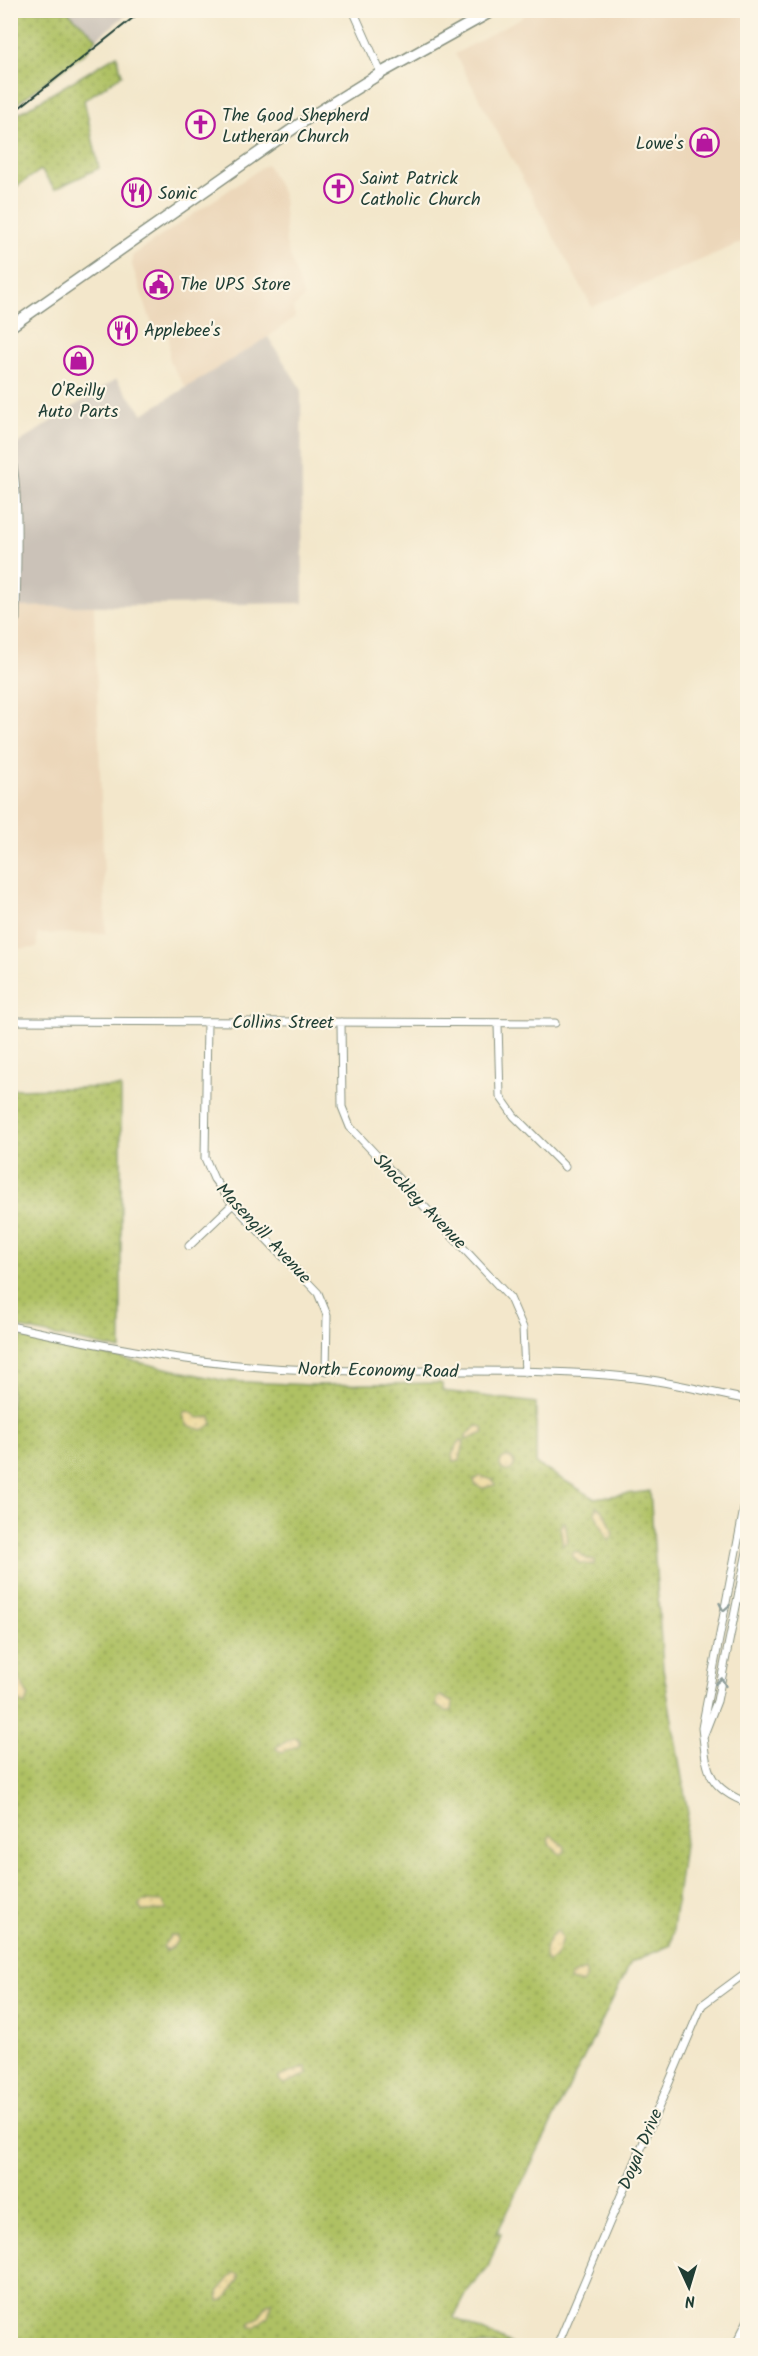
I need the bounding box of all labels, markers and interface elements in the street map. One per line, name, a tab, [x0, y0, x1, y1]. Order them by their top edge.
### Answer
place label: The Good Shepherd Lutheran Church	[222, 102, 370, 152]
church icon: The Good Shepherd Lutheran Church	[185, 109, 217, 141]
shop icon: Lowe's	[689, 127, 721, 159]
place label: Lowe's	[636, 130, 684, 159]
place label: Saint Patrick Catholic Church	[360, 165, 481, 215]
church icon: Saint Patrick Catholic Church	[323, 172, 355, 204]
restaurant icon: Sonic	[121, 177, 153, 209]
place label: Sonic	[158, 180, 198, 209]
public building icon: The UPS Store	[143, 268, 175, 300]
place label: The UPS Store	[180, 271, 291, 300]
restaurant icon: Applebee's	[107, 314, 139, 346]
place label: Applebee's	[144, 317, 221, 346]
shop icon: O'Reilly Auto Parts	[62, 345, 94, 377]
place label: O'Reilly Auto Parts	[38, 377, 119, 427]
street label: Collins Street	[232, 1009, 335, 1038]
street label: Shockley Avenue	[365, 1147, 473, 1257]
street label: Masengill Avenue	[208, 1177, 318, 1291]
street label: North Economy Road	[297, 1356, 460, 1387]
one-way arrow	[718, 1602, 731, 1612]
one-way arrow	[713, 1677, 726, 1687]
street label: Doyal Drive	[611, 2104, 671, 2195]
north arrow	[659, 2257, 719, 2317]
text: N	[684, 2288, 696, 2313]

